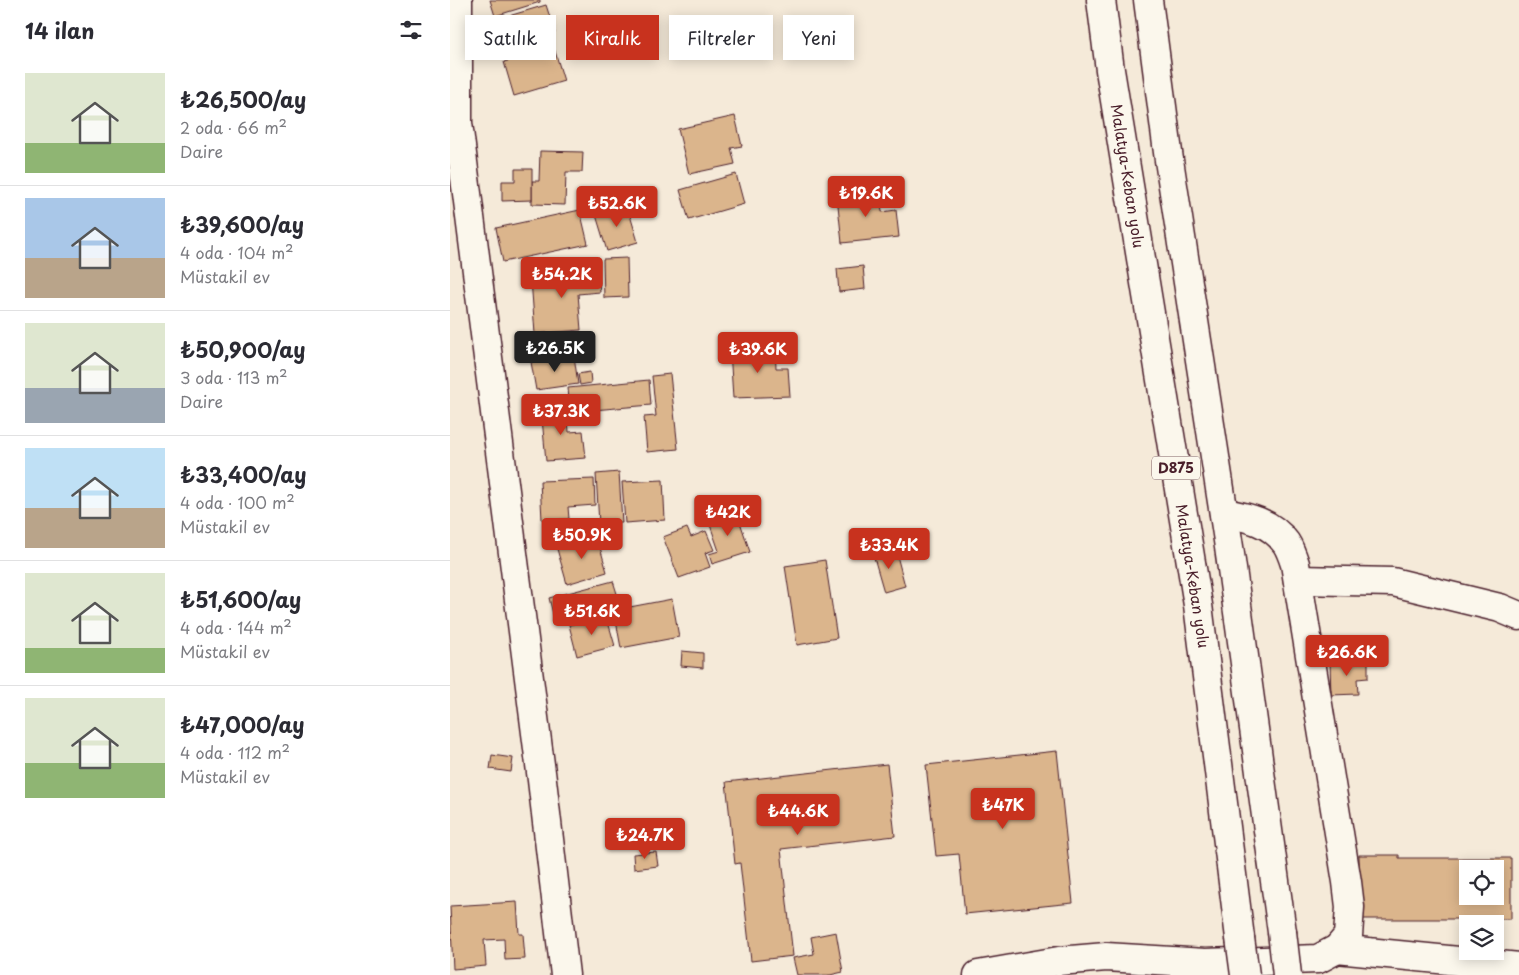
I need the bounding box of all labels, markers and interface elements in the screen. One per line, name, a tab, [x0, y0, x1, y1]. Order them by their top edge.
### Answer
text: 14 ilan	[25, 14, 94, 46]
chip: Satılık	[465, 15, 556, 60]
chip: Kiralık	[566, 15, 659, 60]
chip: Filtreler	[669, 15, 773, 60]
chip: Yeni	[783, 15, 854, 60]
icon: filters	[397, 16, 425, 44]
text: ₺26,500/ay	[180, 83, 306, 115]
icon: home	[65, 93, 125, 153]
street label: Malatya-Keban yolu	[1106, 102, 1151, 249]
text: 2 oda · 66 m²	[180, 115, 287, 139]
text: Daire	[180, 139, 223, 163]
pin: ₺19.6K	[825, 176, 907, 218]
text: ₺19.6K	[839, 180, 893, 204]
pin: ₺52.6K	[576, 186, 658, 228]
text: ₺52.6K	[587, 190, 647, 214]
text: ₺39,600/ay	[180, 208, 304, 240]
icon: home	[65, 218, 125, 278]
text: 4 oda · 104 m²	[180, 240, 293, 264]
pin: ₺54.2K	[521, 256, 603, 299]
text: ₺54.2K	[532, 261, 592, 285]
text: Müstakil ev	[180, 264, 270, 288]
pin: ₺26.5K	[514, 330, 596, 373]
pin: ₺39.6K	[717, 332, 799, 374]
text: ₺50,900/ay	[180, 333, 305, 365]
text: ₺26.5K	[525, 335, 585, 359]
text: ₺39.6K	[729, 336, 787, 360]
icon: home	[65, 343, 125, 403]
text: 3 oda · 113 m²	[180, 365, 288, 389]
text: Daire	[180, 389, 223, 413]
pin: ₺37.3K	[520, 394, 602, 436]
text: ₺37.3K	[532, 398, 590, 422]
road number: D875	[1152, 456, 1200, 479]
text: ₺33,400/ay	[180, 458, 306, 490]
icon: home	[65, 468, 125, 528]
text: 4 oda · 100 m²	[180, 490, 295, 514]
pin: ₺42K	[698, 494, 758, 537]
text: ₺42K	[705, 499, 751, 523]
street label: Malatya-Keban yolu	[1171, 502, 1216, 649]
text: Müstakil ev	[180, 514, 270, 538]
pin: ₺50.9K	[541, 518, 623, 560]
text: ₺50.9K	[553, 522, 611, 546]
pin: ₺33.4K	[848, 528, 930, 570]
text: ₺33.4K	[860, 532, 918, 556]
text: ₺51,600/ay	[180, 583, 301, 615]
icon: home	[65, 593, 125, 653]
pin: ₺51.6K	[551, 594, 633, 636]
text: ₺51.6K	[564, 598, 620, 622]
text: 4 oda · 144 m²	[180, 615, 292, 639]
pin: ₺26.6K	[1306, 634, 1388, 677]
text: Müstakil ev	[180, 639, 270, 663]
text: ₺26.6K	[1317, 639, 1377, 663]
text: ₺47,000/ay	[180, 708, 305, 740]
icon: home	[65, 718, 125, 778]
text: 4 oda · 112 m²	[180, 740, 290, 764]
text: Müstakil ev	[180, 764, 270, 788]
pin: ₺47K	[973, 788, 1033, 830]
text: ₺47K	[982, 792, 1024, 816]
pin: ₺44.6K	[757, 794, 839, 836]
text: ₺44.6K	[768, 798, 828, 822]
pin: ₺24.7K	[604, 818, 686, 860]
text: ₺24.7K	[616, 822, 674, 846]
map controls	[1459, 860, 1504, 960]
button: locate	[1459, 860, 1504, 905]
button: layers	[1459, 915, 1504, 960]

